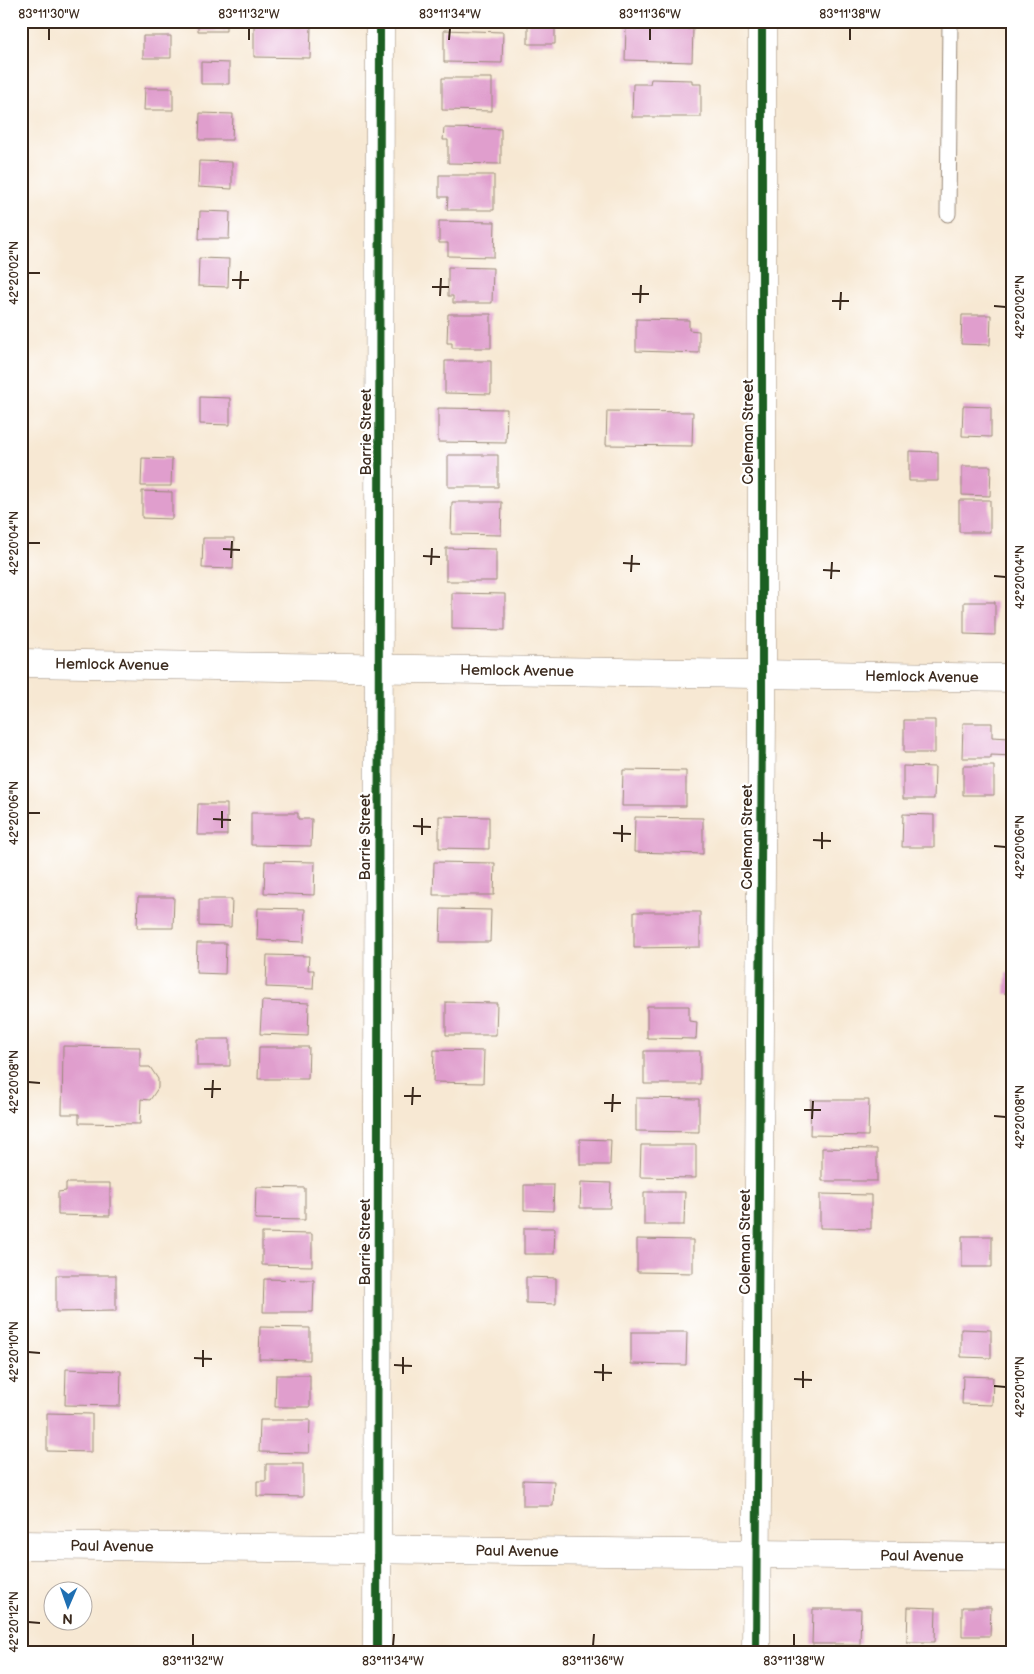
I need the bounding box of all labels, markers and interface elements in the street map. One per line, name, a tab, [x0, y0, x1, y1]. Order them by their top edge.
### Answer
text: 83°11'30"W	[18, 7, 80, 22]
text: 83°11'32"W	[218, 7, 280, 22]
text: 83°11'34"W	[419, 7, 481, 22]
text: 83°11'36"W	[619, 7, 681, 22]
text: 83°11'38"W	[819, 7, 881, 22]
text: 42°20'02"N	[7, 241, 22, 305]
text: 42°20'02"N	[1013, 275, 1028, 339]
street label: Coleman Street	[739, 379, 758, 485]
street label: Barrie Street	[357, 388, 376, 475]
text: 42°20'04"N	[7, 511, 22, 575]
text: 42°20'04"N	[1013, 545, 1028, 609]
street label: Hemlock Avenue	[55, 654, 169, 675]
street label: Hemlock Avenue	[460, 660, 574, 681]
street label: Hemlock Avenue	[865, 666, 979, 687]
text: 42°20'06"N	[7, 781, 22, 845]
street label: Coleman Street	[738, 784, 757, 890]
street label: Barrie Street	[356, 793, 375, 880]
text: 42°20'06"N	[1013, 815, 1028, 879]
text: 42°20'08"N	[7, 1050, 22, 1114]
text: 42°20'08"N	[1013, 1085, 1028, 1149]
street label: Coleman Street	[736, 1189, 755, 1295]
street label: Barrie Street	[356, 1198, 375, 1285]
text: 42°20'10"N	[7, 1321, 22, 1383]
text: 42°20'10"N	[1013, 1356, 1028, 1418]
street label: Paul Avenue	[70, 1536, 154, 1556]
street label: Paul Avenue	[475, 1541, 559, 1561]
street label: Paul Avenue	[880, 1546, 964, 1566]
north arrow	[42, 1582, 92, 1632]
text: 42°20'12"N	[7, 1591, 22, 1653]
text: N	[62, 1610, 73, 1627]
text: 83°11'32"W	[162, 1654, 224, 1669]
text: 83°11'34"W	[362, 1654, 424, 1669]
text: 83°11'36"W	[562, 1654, 624, 1669]
text: 83°11'38"W	[763, 1654, 825, 1669]

